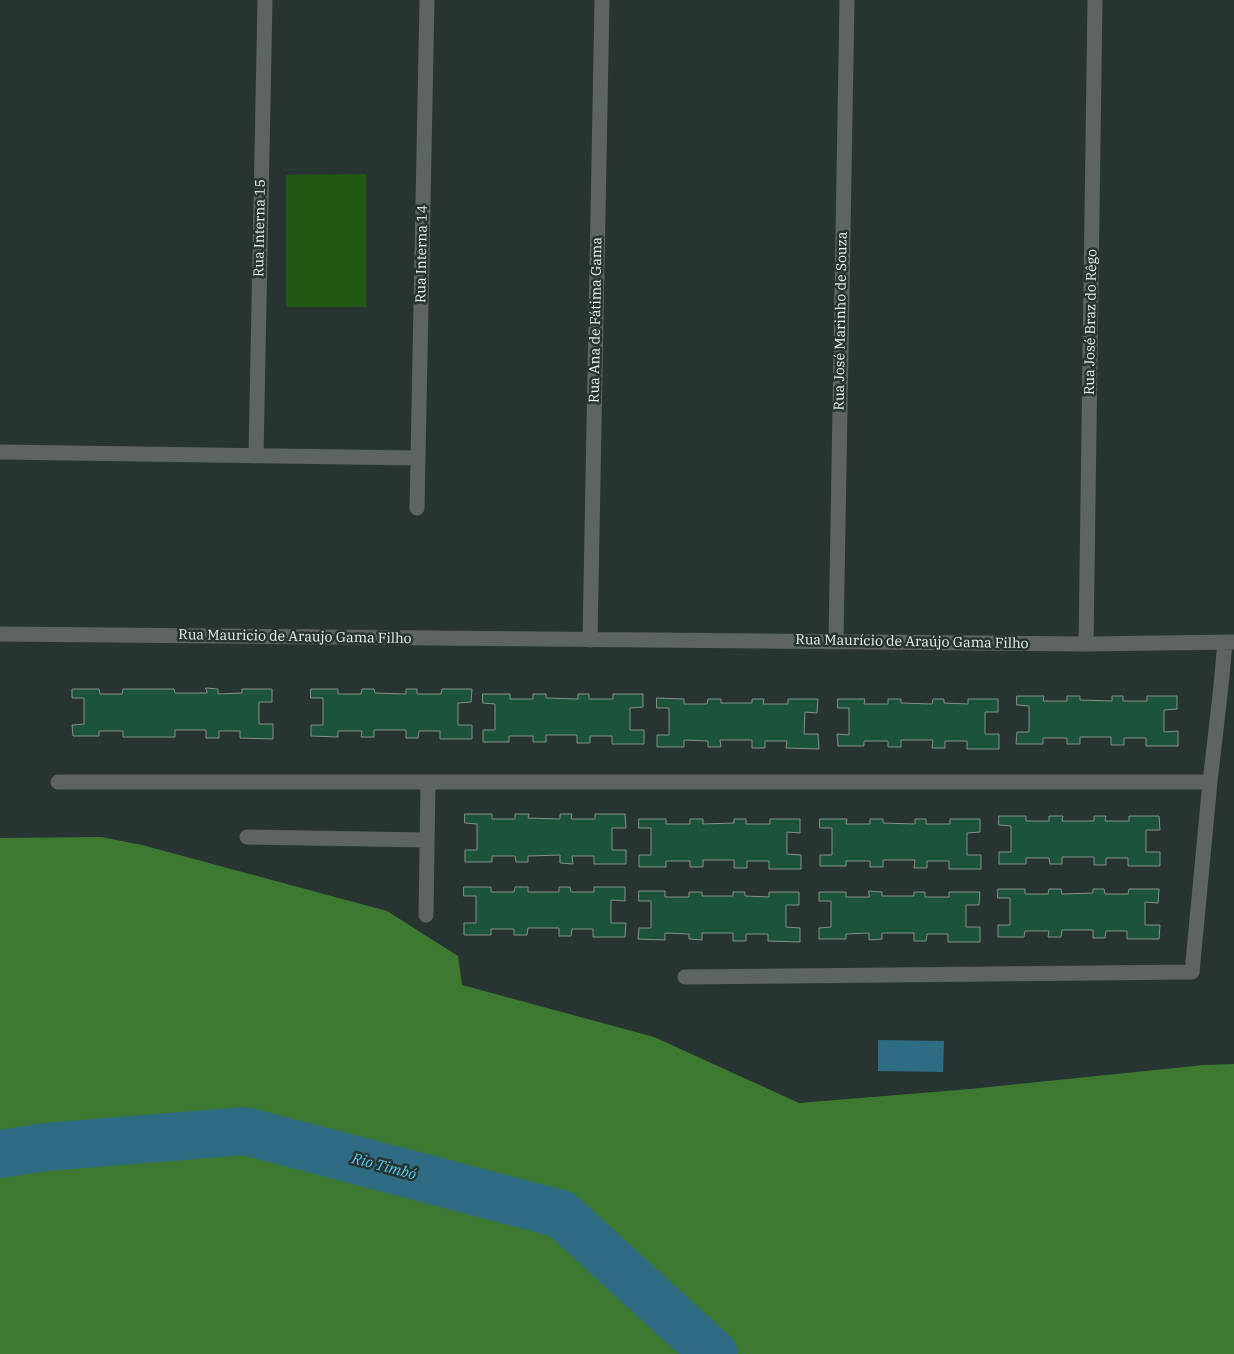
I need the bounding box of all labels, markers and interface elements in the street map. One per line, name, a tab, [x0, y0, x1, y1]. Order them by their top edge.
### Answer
street label: Rua Interna 15	[251, 179, 269, 277]
street label: Rua Interna 14	[413, 205, 431, 303]
street label: Rua José Marinho de Souza	[831, 231, 851, 411]
street label: Rua Ana de Fátima Gama	[586, 237, 606, 403]
street label: Rua José Braz do Rêgo	[1081, 249, 1101, 395]
street label: Rua Mauricio de Araujo Gama Filho	[178, 627, 412, 647]
street label: Rua Maurício de Araújo Gama Filho	[795, 632, 1029, 652]
water label: Rio Timbó	[350, 1150, 418, 1184]

